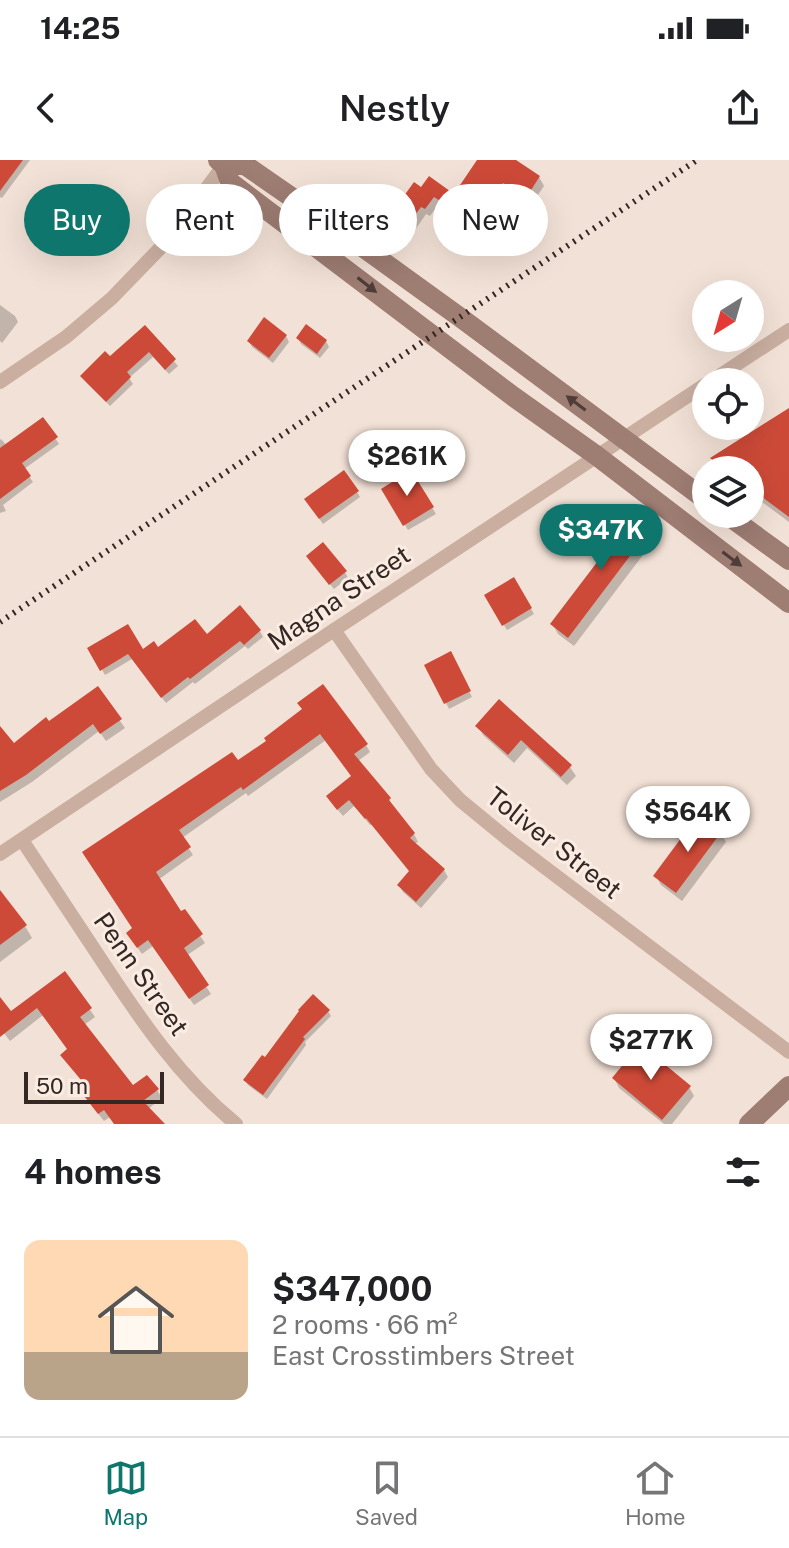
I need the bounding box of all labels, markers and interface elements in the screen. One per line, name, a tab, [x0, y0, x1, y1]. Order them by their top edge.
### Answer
text: 14:25	[40, 10, 121, 46]
icon: back	[24, 86, 68, 130]
icon: share	[721, 86, 765, 130]
text: Nestly	[339, 87, 450, 129]
chip: Buy	[24, 184, 130, 256]
chip: Rent	[146, 184, 263, 256]
chip: Filters	[279, 184, 417, 256]
chip: New	[433, 184, 548, 256]
one-way arrow	[357, 276, 377, 293]
north arrow	[692, 280, 764, 352]
map controls	[692, 280, 764, 528]
button: locate	[692, 368, 764, 440]
one-way arrow	[566, 396, 586, 412]
pin: $261K	[351, 430, 463, 498]
text: $261K	[366, 440, 448, 471]
button: layers	[692, 456, 764, 528]
pin: $347K	[545, 504, 657, 572]
text: $347K	[558, 514, 644, 545]
street label: Magna Street	[262, 539, 416, 657]
one-way arrow	[722, 550, 742, 566]
street label: Toliver Street	[481, 780, 628, 905]
pin: $564K	[632, 786, 744, 854]
text: $564K	[644, 796, 732, 827]
street label: Penn Street	[88, 906, 195, 1041]
pin: $277K	[595, 1014, 707, 1082]
text: $277K	[608, 1024, 694, 1055]
scale bar	[24, 1068, 164, 1104]
text: 50 m	[36, 1073, 88, 1099]
icon: filters	[721, 1150, 765, 1194]
text: 4 homes	[24, 1152, 162, 1192]
text: $347,000	[272, 1269, 432, 1309]
icon: home	[88, 1272, 184, 1368]
text: 2 rooms · 66 m²	[272, 1309, 458, 1340]
text: East Crosstimbers Street	[272, 1340, 575, 1371]
tab: Map	[103, 1456, 148, 1530]
tab: Saved	[355, 1456, 418, 1530]
tab: Home	[625, 1456, 686, 1530]

